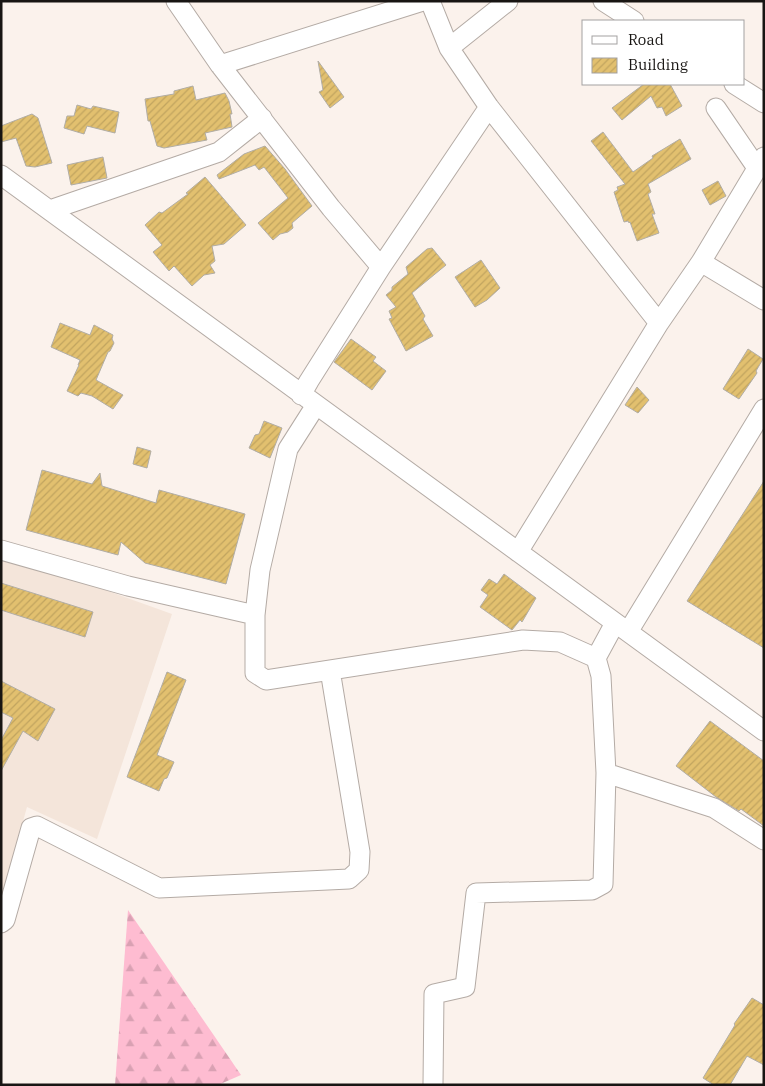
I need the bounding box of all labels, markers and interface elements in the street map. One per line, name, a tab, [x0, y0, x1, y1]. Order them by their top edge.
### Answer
legend	[582, 20, 745, 85]
text: Road	[628, 30, 664, 49]
text: Building	[628, 55, 688, 74]

